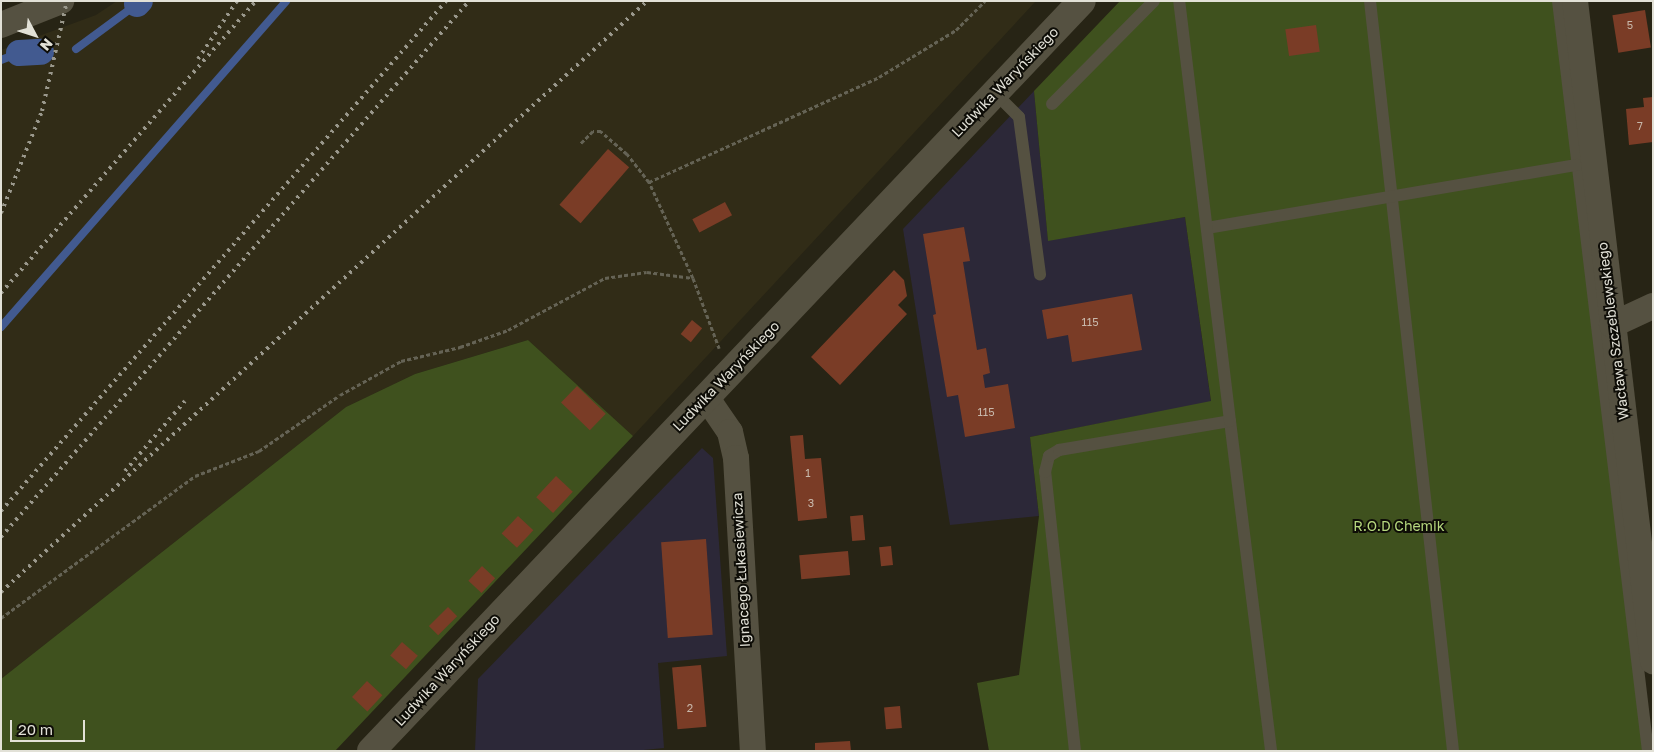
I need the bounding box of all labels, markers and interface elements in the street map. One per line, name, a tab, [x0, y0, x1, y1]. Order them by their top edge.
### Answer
north arrow	[10, 10, 60, 60]
house number: 5	[1627, 18, 1633, 32]
street label: Ludwika Waryńskiego	[948, 24, 1062, 140]
text: N	[37, 35, 57, 54]
house number: 7	[1637, 119, 1643, 133]
street label: Wacława Szczeblewskiego	[1594, 241, 1632, 421]
house number: 115	[1081, 315, 1099, 329]
street label: Ludwika Waryńskiego	[669, 318, 783, 434]
house number: 115	[977, 405, 995, 419]
house number: 1	[805, 466, 811, 480]
street label: Ignacego Łukasiewicza	[729, 492, 753, 648]
house number: 3	[808, 496, 814, 510]
park label: R.O.D Chemik	[1353, 518, 1445, 534]
street label: Ludwika Waryńskiego	[391, 611, 503, 729]
house number: 2	[687, 701, 693, 715]
scale bar	[12, 710, 88, 742]
text: 20 m	[18, 720, 53, 738]

